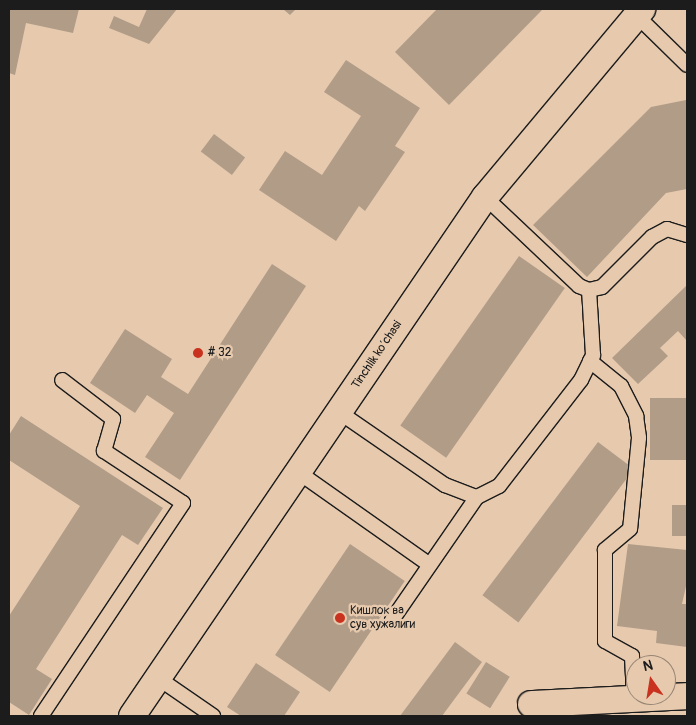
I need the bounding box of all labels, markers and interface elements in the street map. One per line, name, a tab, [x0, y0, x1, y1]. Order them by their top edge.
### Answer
street label: Tinchlik kо‘chasi	[349, 318, 405, 392]
place label: # 32	[208, 346, 231, 360]
marker: # 32	[192, 347, 204, 359]
place label: Кишлок ва сув хужалиги	[350, 604, 415, 632]
marker: Кишлок ва сув хужалиги	[334, 612, 346, 624]
north arrow	[626, 655, 676, 705]
text: N	[641, 657, 654, 675]

